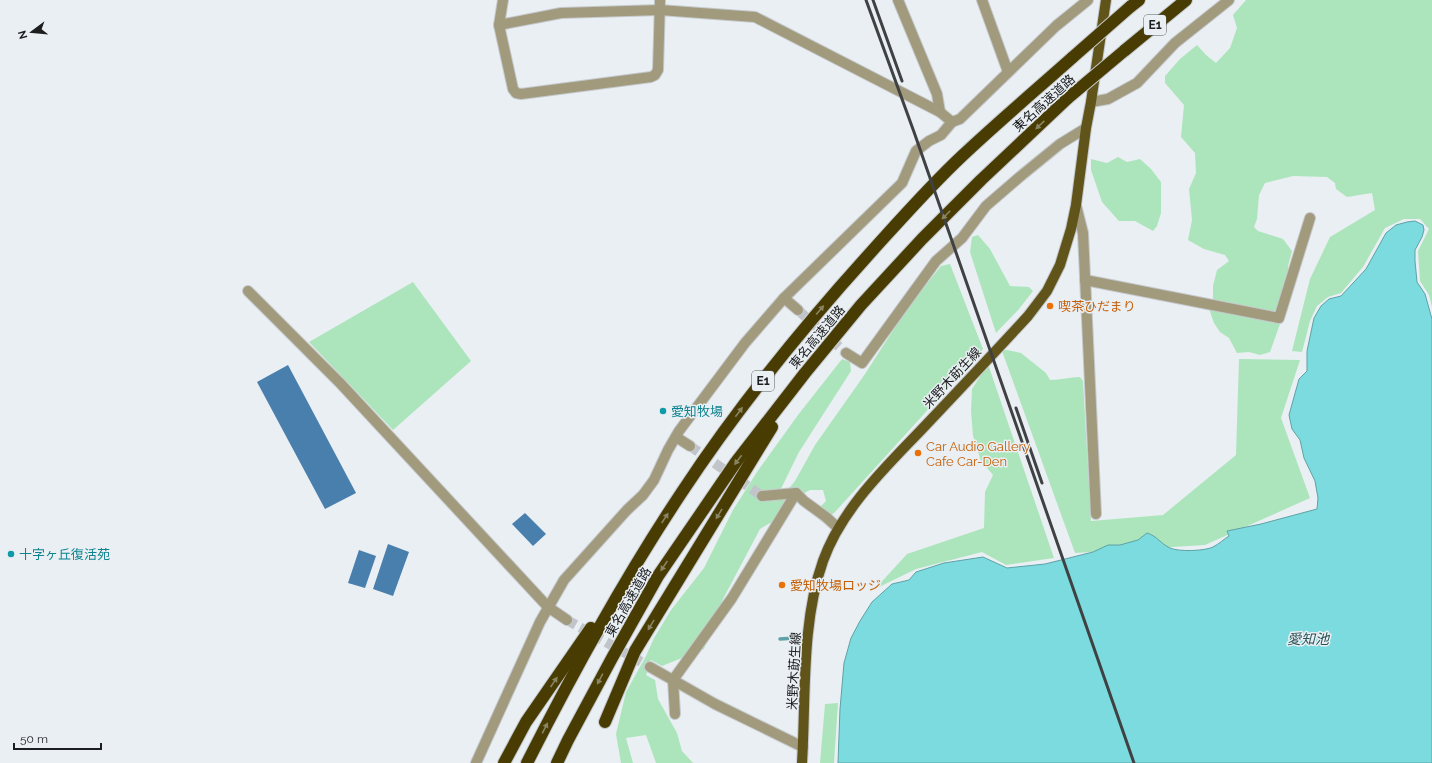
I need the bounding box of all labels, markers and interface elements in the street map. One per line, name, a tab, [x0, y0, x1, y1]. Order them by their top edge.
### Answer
north arrow	[12, 12, 52, 52]
road number: E1	[1144, 15, 1166, 35]
text: N	[15, 29, 30, 40]
street label: 東名高速道路	[1010, 71, 1078, 135]
one-way arrow	[1035, 120, 1044, 129]
one-way arrow	[941, 210, 951, 220]
place label: 喫茶ひだまり	[1058, 299, 1136, 314]
marker: 喫茶ひだまり	[1045, 301, 1055, 311]
street label: 東名高速道路	[786, 302, 848, 372]
one-way arrow	[816, 305, 825, 315]
street label: 米野木莇生線	[920, 344, 984, 412]
road number: E1	[752, 371, 774, 391]
place label: 愛知牧場	[671, 404, 723, 419]
marker: 愛知牧場	[658, 406, 668, 416]
one-way arrow	[735, 406, 744, 417]
place label: Car Audio Gallery Cafe Car-Den	[926, 439, 1030, 469]
marker: Car Audio Gallery Cafe Car-Den	[913, 448, 923, 458]
one-way arrow	[734, 454, 743, 465]
one-way arrow	[715, 508, 722, 520]
one-way arrow	[661, 513, 669, 523]
place label: 十字ヶ丘復活苑	[19, 547, 110, 562]
marker: 十字ヶ丘復活苑	[6, 549, 16, 559]
one-way arrow	[660, 561, 668, 572]
street label: 東名高速道路	[602, 564, 654, 640]
place label: 愛知牧場ロッジ	[790, 578, 881, 593]
marker: 愛知牧場ロッジ	[777, 580, 787, 590]
one-way arrow	[647, 620, 655, 630]
water label: 愛知池	[1287, 631, 1331, 647]
street label: 米野木莇生線	[784, 632, 804, 710]
one-way arrow	[597, 674, 604, 685]
one-way arrow	[550, 677, 558, 687]
one-way arrow	[542, 722, 548, 734]
scale bar	[14, 725, 101, 751]
text: 50 m	[20, 732, 48, 746]

